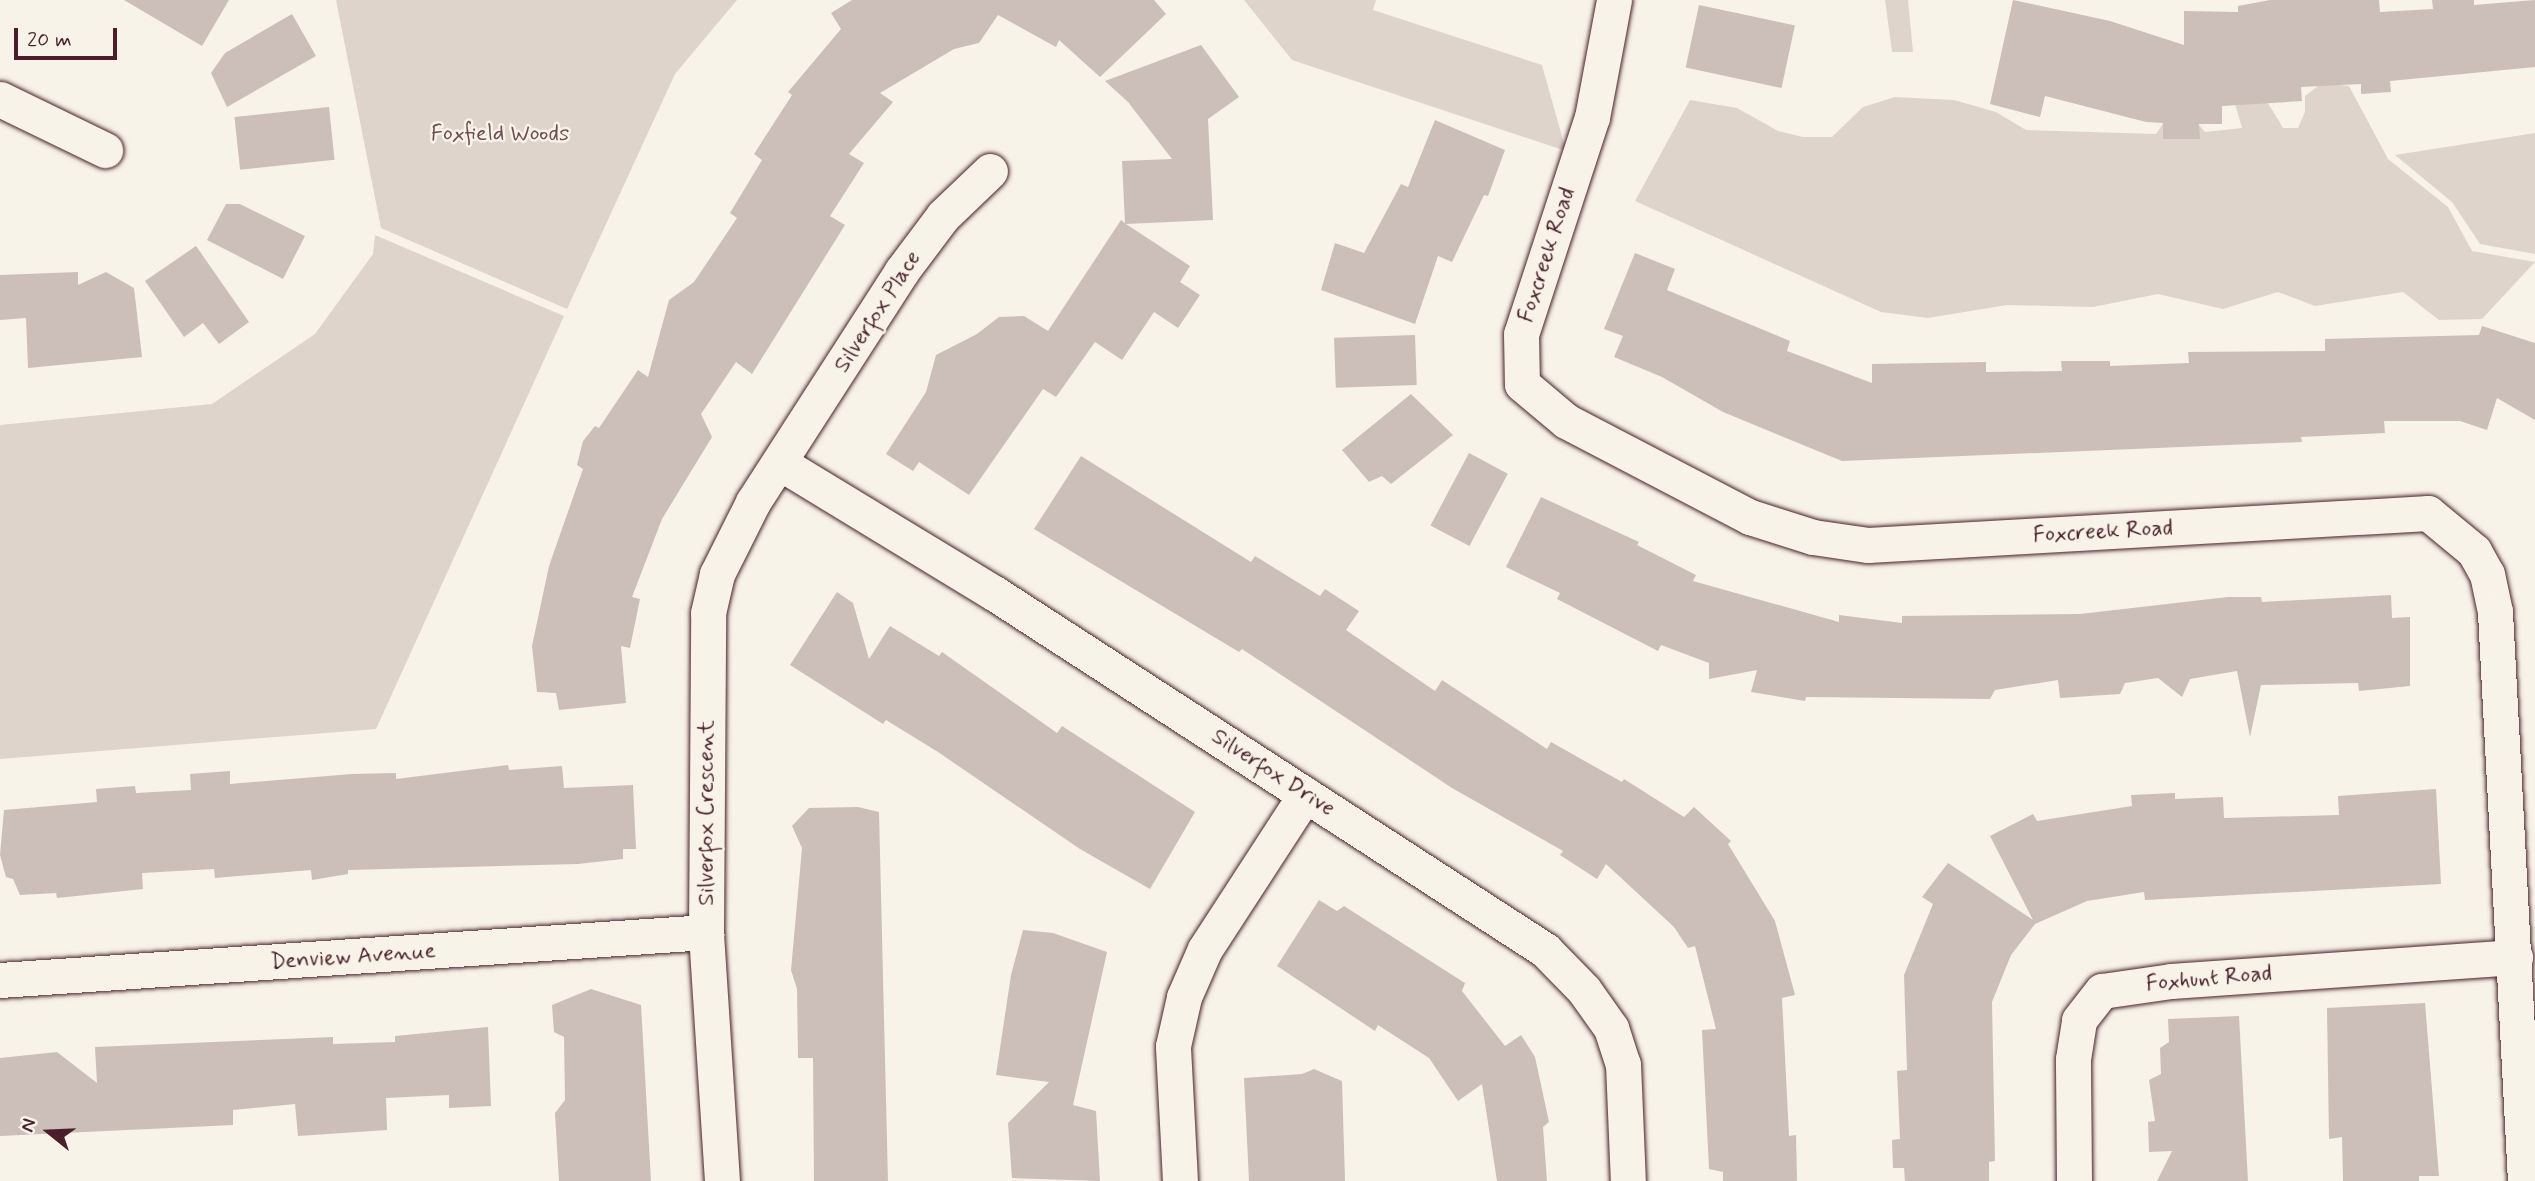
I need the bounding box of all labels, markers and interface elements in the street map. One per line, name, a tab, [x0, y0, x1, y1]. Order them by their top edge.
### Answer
scale bar	[18, 14, 121, 58]
text: 20 m	[27, 26, 72, 54]
park label: Foxfield Woods	[430, 120, 570, 148]
street label: Foxcreek Road	[1512, 185, 1582, 325]
street label: Silverfox Place	[828, 246, 928, 378]
street label: Foxcreek Road	[2033, 515, 2173, 549]
street label: Silverfox Drive	[1207, 723, 1339, 823]
street label: Silverfox Crescent	[693, 724, 721, 902]
street label: Denview Avenue	[273, 938, 433, 976]
street label: Foxhunt Road	[2145, 960, 2273, 998]
north arrow	[14, 1097, 84, 1167]
text: N	[15, 1115, 42, 1135]

